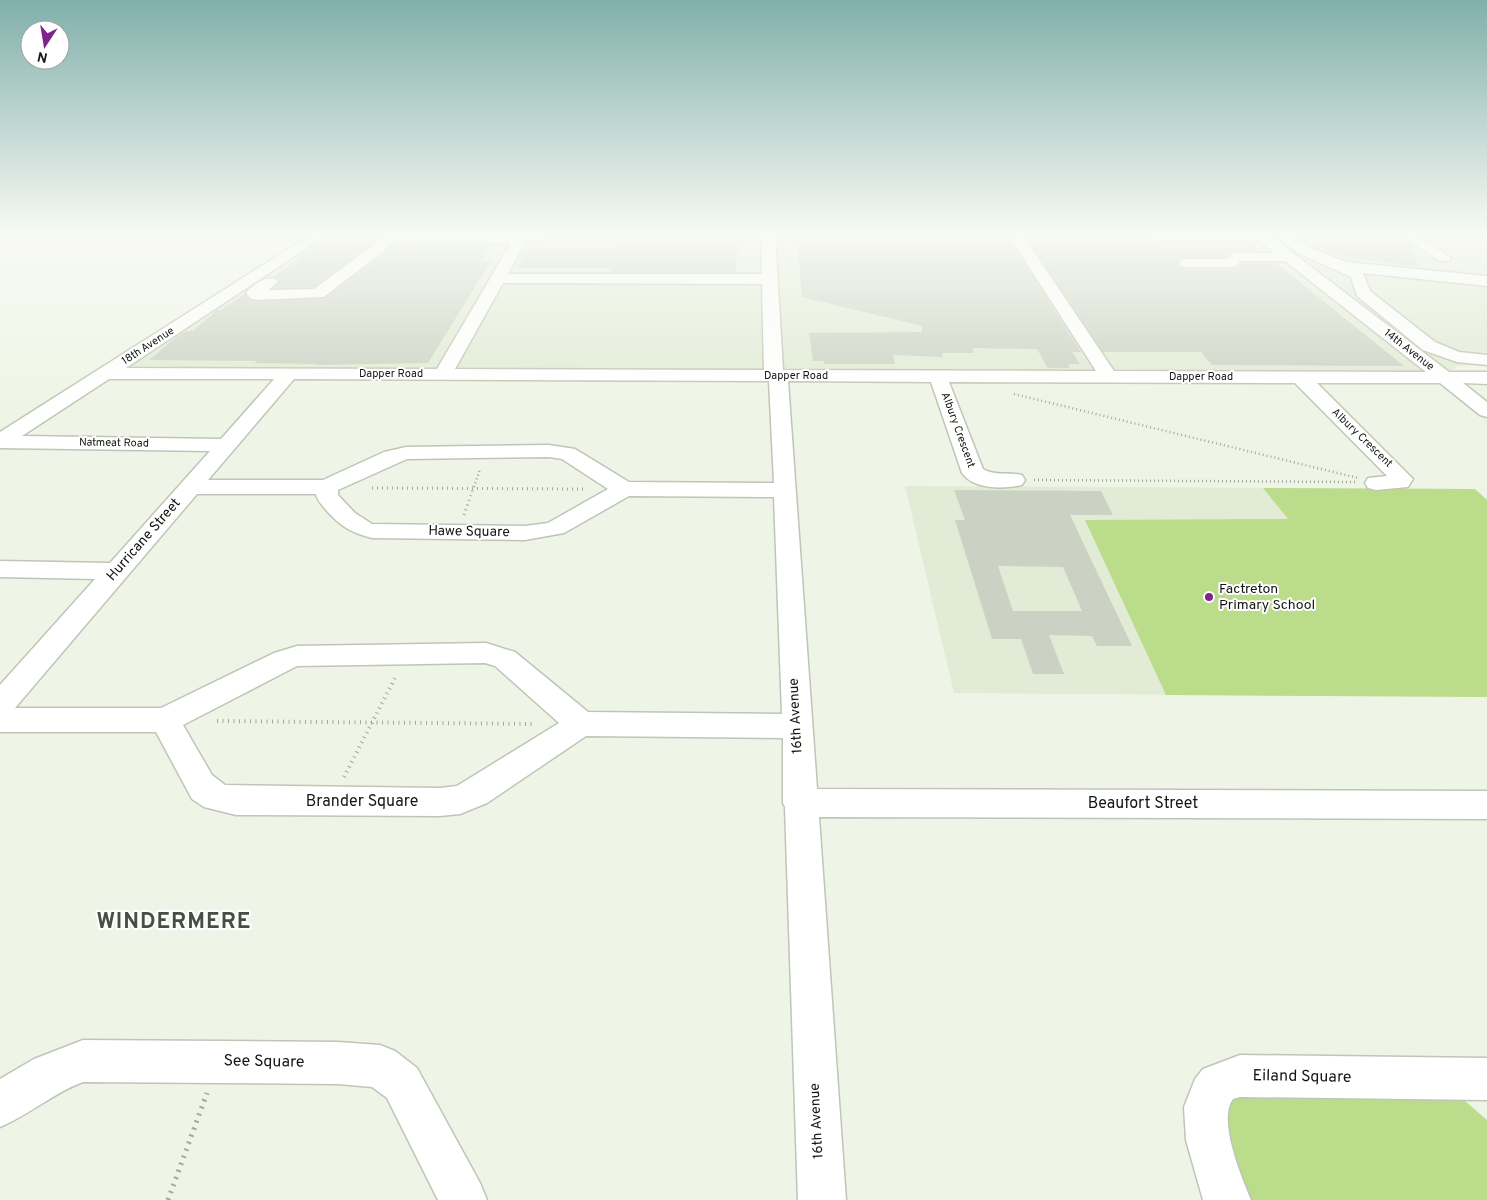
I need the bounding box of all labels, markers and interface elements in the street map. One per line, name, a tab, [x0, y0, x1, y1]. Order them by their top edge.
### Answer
north arrow	[20, 20, 70, 70]
text: N	[36, 47, 49, 66]
street label: 18th Avenue	[119, 324, 177, 368]
street label: 14th Avenue	[1381, 326, 1437, 374]
street label: Dapper Road	[359, 367, 423, 381]
street label: Dapper Road	[764, 369, 828, 383]
street label: Dapper Road	[1169, 370, 1233, 384]
street label: Albury Crescent	[938, 390, 978, 470]
street label: Albury Crescent	[1329, 405, 1395, 471]
street label: Natmeat Road	[79, 435, 149, 451]
street label: Hurricane Street	[103, 495, 185, 585]
street label: Hawe Square	[428, 523, 510, 541]
place label: Factreton Primary School	[1219, 581, 1315, 614]
marker: Factreton Primary School	[1203, 591, 1215, 603]
street label: 16th Avenue	[786, 678, 806, 754]
street label: Brander Square	[306, 792, 418, 812]
street label: Beaufort Street	[1088, 794, 1198, 814]
district label: WINDERMERE	[96, 909, 252, 936]
street label: See Square	[223, 1051, 305, 1073]
street label: Eiland Square	[1252, 1066, 1352, 1088]
street label: 16th Avenue	[807, 1083, 827, 1159]

